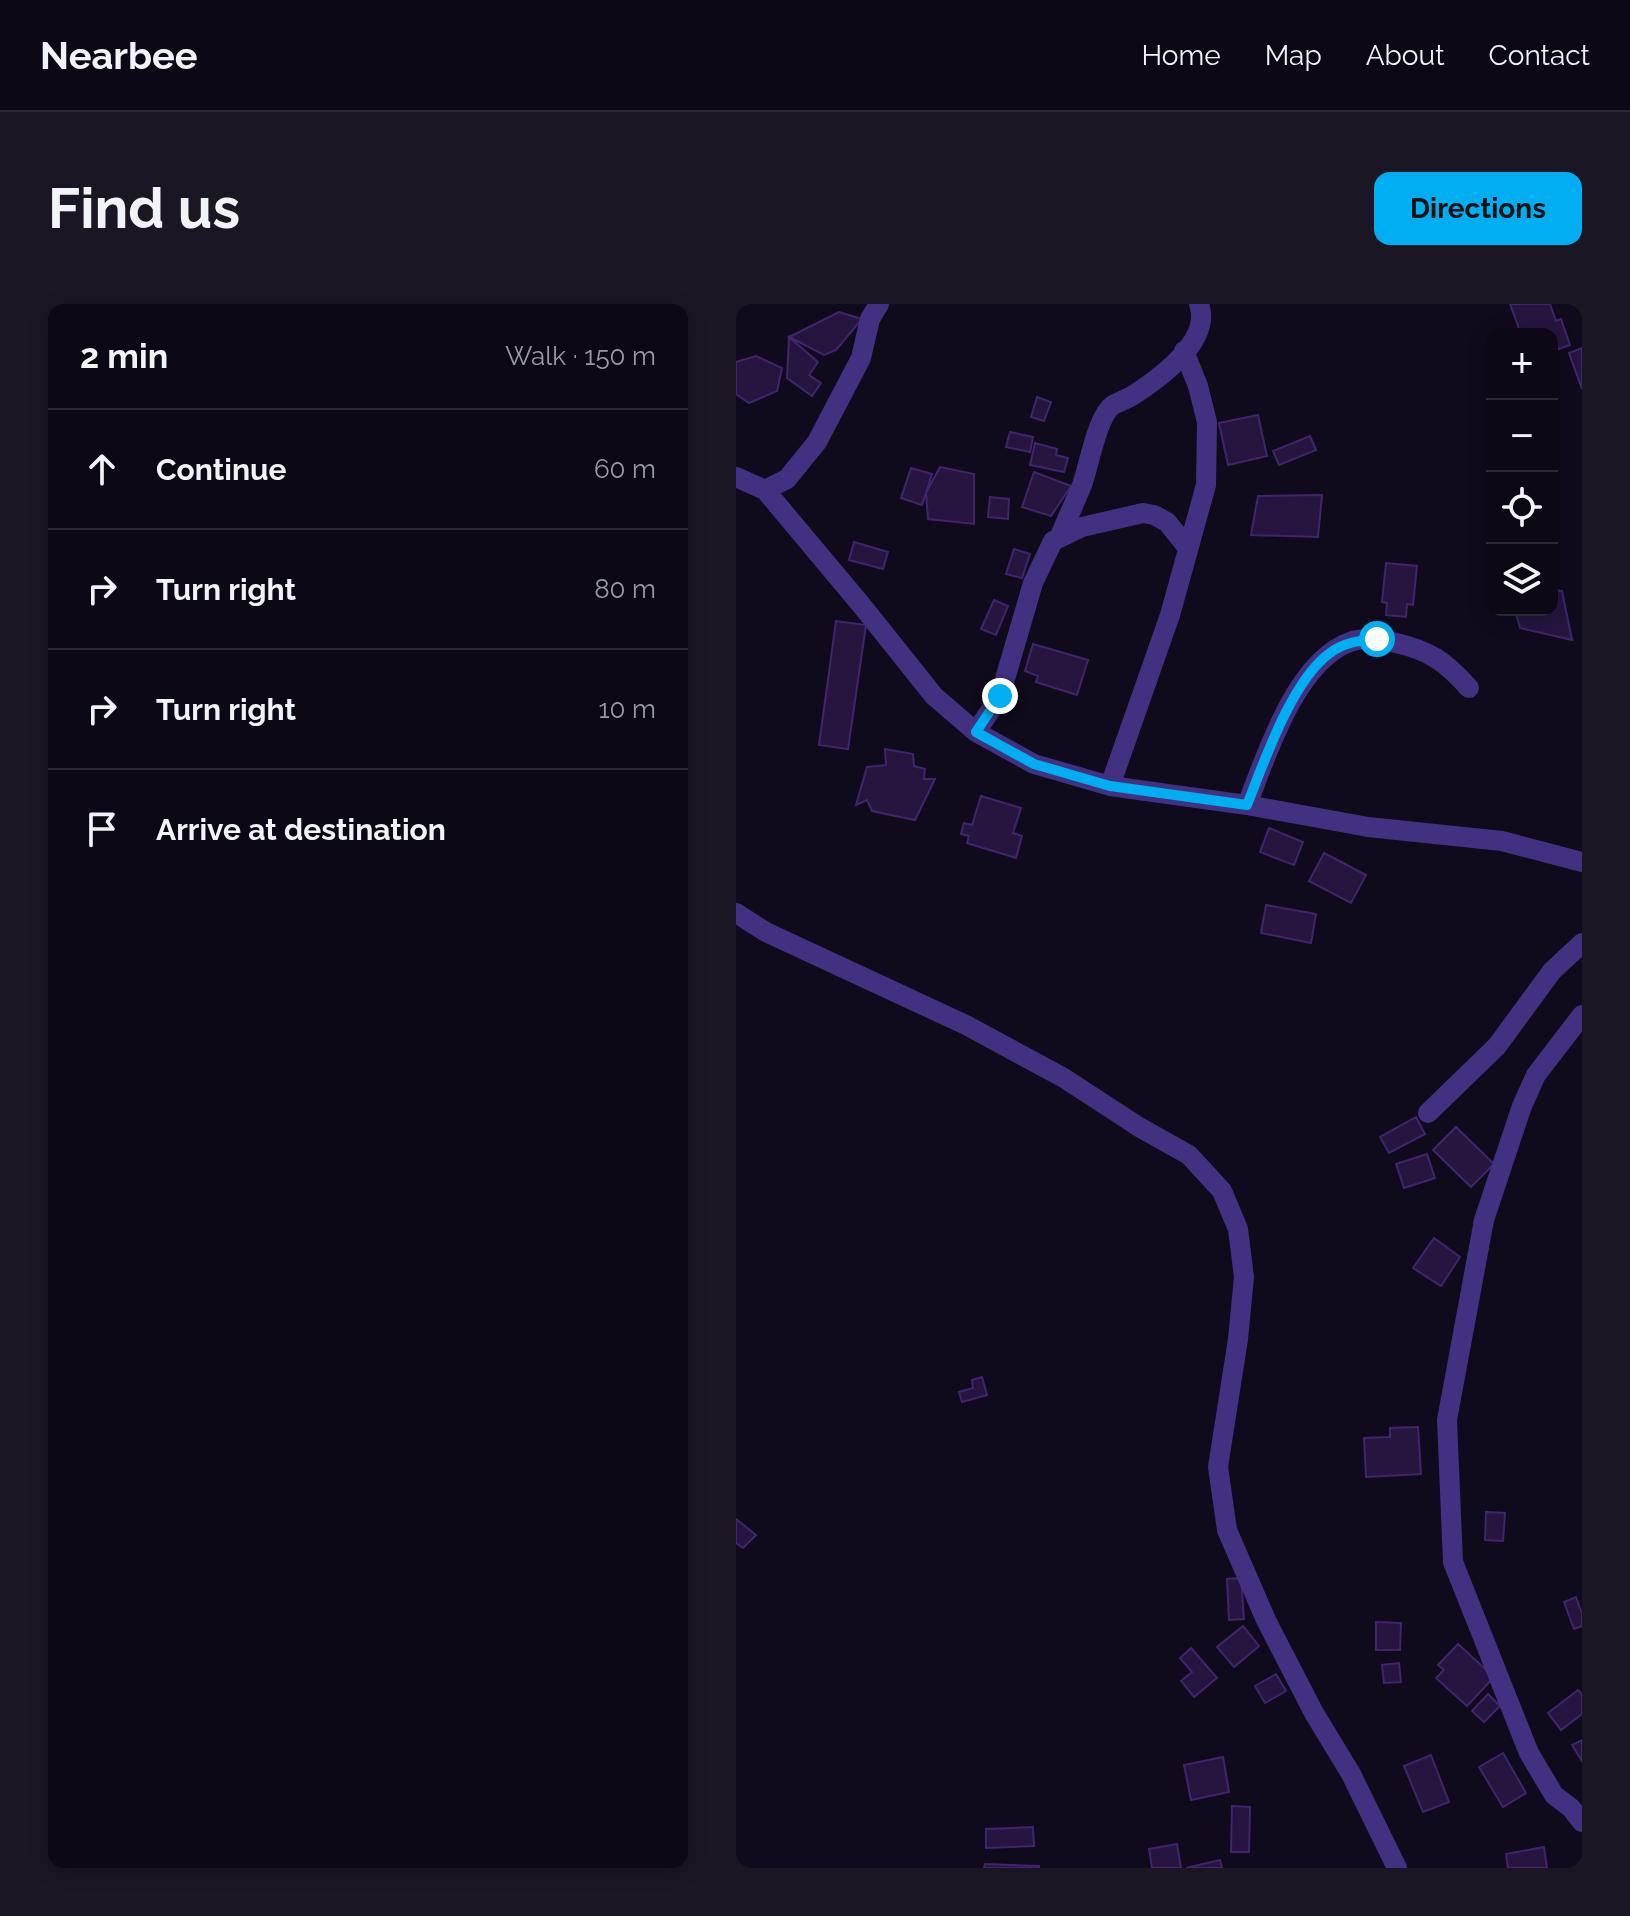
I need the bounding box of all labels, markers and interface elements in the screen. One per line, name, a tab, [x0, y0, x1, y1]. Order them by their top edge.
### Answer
text: Nearbee	[40, 33, 198, 78]
text: Home	[1141, 39, 1221, 72]
text: Map	[1265, 39, 1322, 72]
text: About	[1366, 39, 1445, 72]
text: Contact	[1489, 39, 1590, 72]
button: Directions	[1374, 172, 1582, 245]
text: Find us	[48, 175, 240, 241]
map controls	[1486, 328, 1558, 616]
button: +	[1486, 328, 1558, 400]
text: 2 min	[80, 336, 168, 376]
text: Walk · 150 m	[505, 341, 656, 371]
button: −	[1486, 400, 1558, 472]
icon: ahead	[80, 447, 124, 491]
text: Continue	[156, 452, 287, 487]
text: 60 m	[594, 454, 656, 484]
button: locate	[1486, 472, 1558, 544]
button: layers	[1486, 544, 1558, 616]
icon: right	[80, 567, 124, 611]
text: Turn right	[156, 572, 296, 607]
text: 80 m	[594, 574, 656, 604]
route start	[1359, 621, 1395, 657]
route end	[982, 678, 1018, 714]
icon: right	[80, 687, 124, 731]
text: Turn right	[156, 692, 296, 727]
text: 10 m	[598, 694, 656, 724]
icon: arrive	[80, 807, 124, 851]
text: Arrive at destination	[156, 812, 446, 847]

